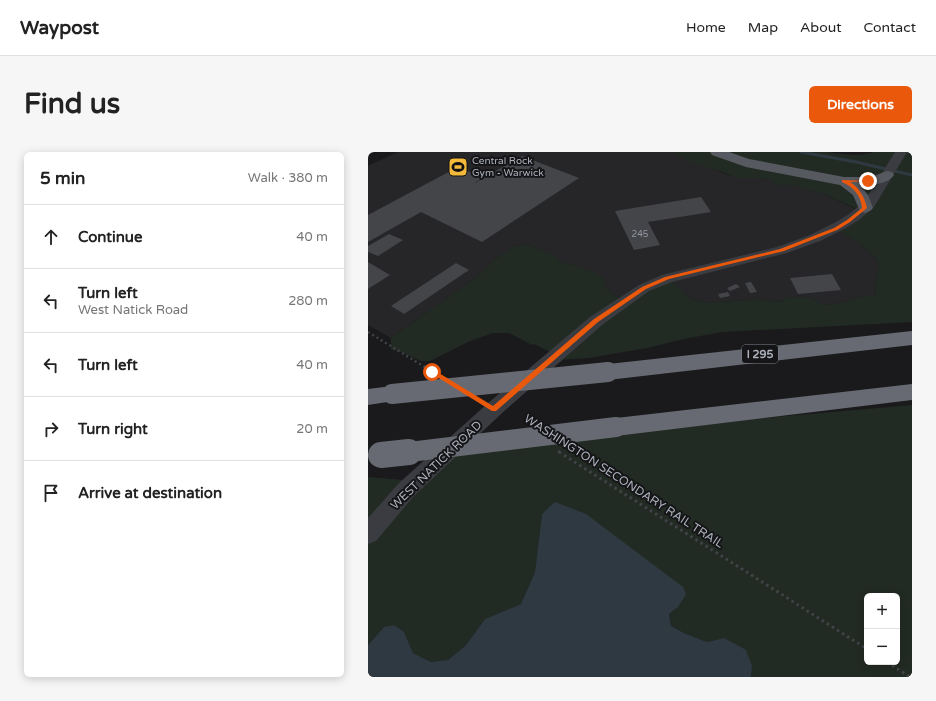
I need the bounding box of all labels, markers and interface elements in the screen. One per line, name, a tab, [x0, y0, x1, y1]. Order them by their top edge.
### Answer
text: Waypost	[20, 17, 99, 39]
text: Home	[686, 19, 726, 36]
text: Map	[748, 19, 778, 36]
text: About	[800, 19, 842, 36]
text: Contact	[864, 19, 916, 36]
button: Directions	[809, 86, 912, 123]
text: Find us	[24, 87, 120, 121]
place label: Central Rock Gym - Warwick	[472, 155, 544, 179]
sports icon: Central Rock Gym - Warwick	[447, 156, 469, 178]
text: 5 min	[40, 168, 85, 189]
text: Walk · 380 m	[248, 170, 328, 186]
route end	[859, 172, 877, 190]
icon: ahead	[40, 226, 62, 248]
text: Continue	[78, 228, 142, 246]
text: 40 m	[296, 229, 328, 245]
house number: 245	[632, 229, 649, 240]
text: Turn left	[78, 284, 138, 302]
icon: left	[40, 290, 62, 312]
text: 280 m	[288, 293, 328, 309]
text: West Natick Road	[78, 302, 188, 318]
road number: I 295	[742, 345, 778, 363]
icon: left	[40, 354, 62, 376]
text: Turn left	[78, 356, 138, 374]
text: 40 m	[296, 357, 328, 373]
route start	[423, 363, 441, 381]
street label: WASHINGTON SECONDARY RAIL TRAIL	[522, 411, 726, 551]
icon: right	[40, 418, 62, 440]
street label: WEST NATICK ROAD	[388, 418, 484, 512]
text: Turn right	[78, 420, 148, 438]
text: 20 m	[296, 421, 328, 437]
icon: arrive	[40, 482, 62, 504]
text: Arrive at destination	[78, 484, 222, 502]
map controls	[864, 593, 900, 665]
button: +	[864, 593, 900, 629]
button: −	[864, 629, 900, 665]

